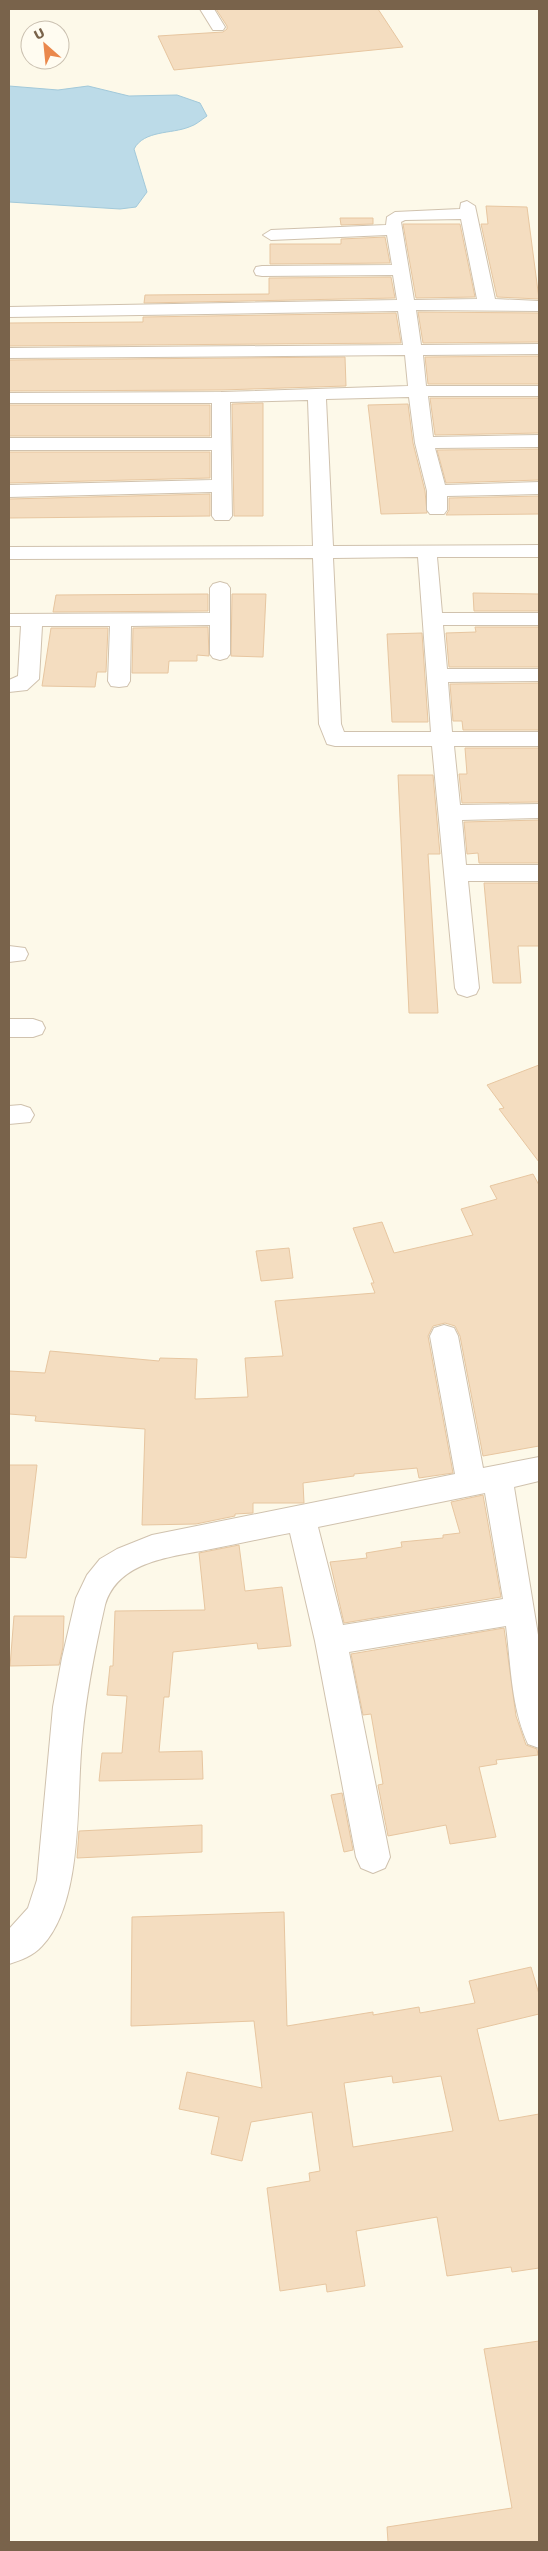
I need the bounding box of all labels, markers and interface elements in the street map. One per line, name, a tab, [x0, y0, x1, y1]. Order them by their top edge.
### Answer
north arrow	[20, 20, 70, 70]
text: U	[31, 24, 47, 43]

